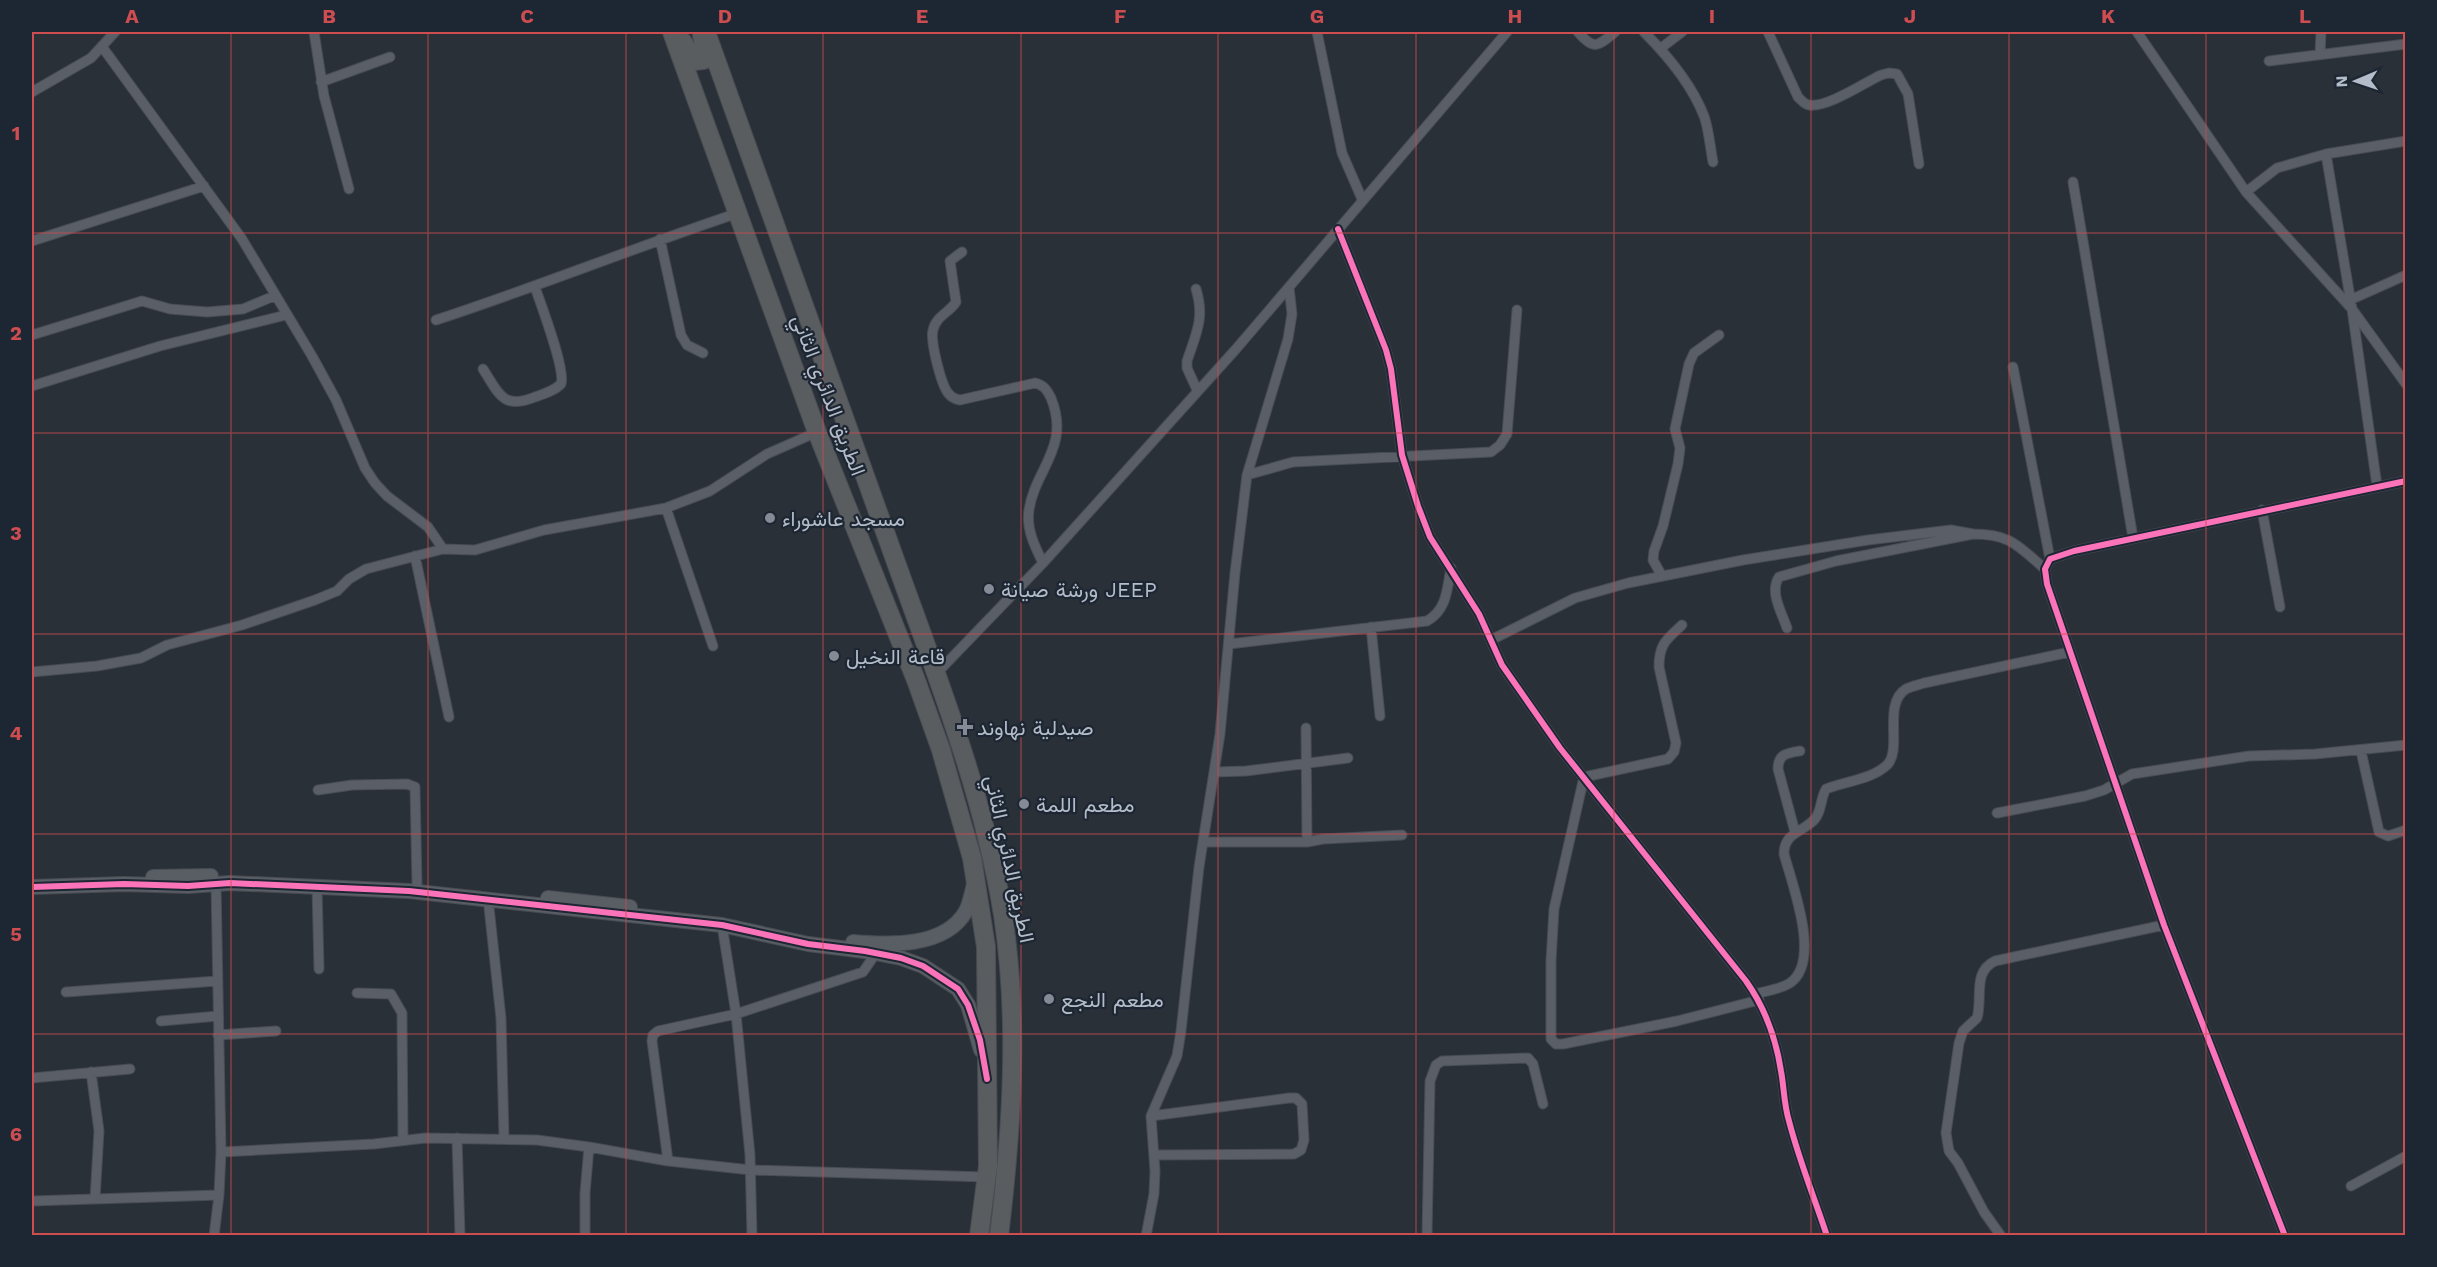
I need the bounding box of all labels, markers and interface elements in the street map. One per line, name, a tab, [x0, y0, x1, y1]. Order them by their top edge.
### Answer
text: A	[125, 4, 139, 28]
text: B	[322, 4, 336, 28]
text: C	[520, 4, 534, 28]
text: D	[718, 4, 732, 28]
text: E	[916, 4, 928, 28]
text: F	[1114, 4, 1126, 28]
text: G	[1310, 4, 1324, 28]
text: H	[1508, 4, 1522, 28]
text: I	[1709, 4, 1715, 28]
text: J	[1904, 4, 1916, 28]
text: K	[2101, 4, 2115, 28]
text: L	[2299, 4, 2311, 28]
north arrow	[2326, 51, 2386, 111]
text: N	[2332, 75, 2351, 88]
text: 1	[12, 121, 20, 145]
street label: الطريق الدائري الثاني	[782, 311, 871, 481]
text: 2	[10, 321, 22, 345]
place label: مسجد عاشوراء	[782, 506, 905, 532]
marker: مسجد عاشوراء	[763, 511, 777, 525]
text: 3	[10, 521, 22, 545]
place label: ورشة صيانة JEEP	[1001, 577, 1157, 603]
marker: ورشة صيانة JEEP	[982, 582, 996, 596]
place label: قاعة النخيل	[846, 644, 945, 669]
marker: قاعة النخيل	[827, 649, 841, 663]
place label: صيدلية نهاوند	[977, 715, 1094, 741]
marker: صيدلية نهاوند	[958, 720, 972, 734]
text: 4	[10, 721, 23, 745]
street label: الطريق الدائري الثاني	[975, 773, 1040, 946]
place label: مطعم اللمة	[1036, 792, 1134, 819]
marker: مطعم اللمة	[1017, 797, 1031, 811]
text: 5	[10, 922, 22, 946]
place label: مطعم النجع	[1061, 987, 1164, 1014]
marker: مطعم النجع	[1042, 992, 1056, 1006]
text: 6	[10, 1122, 22, 1146]

